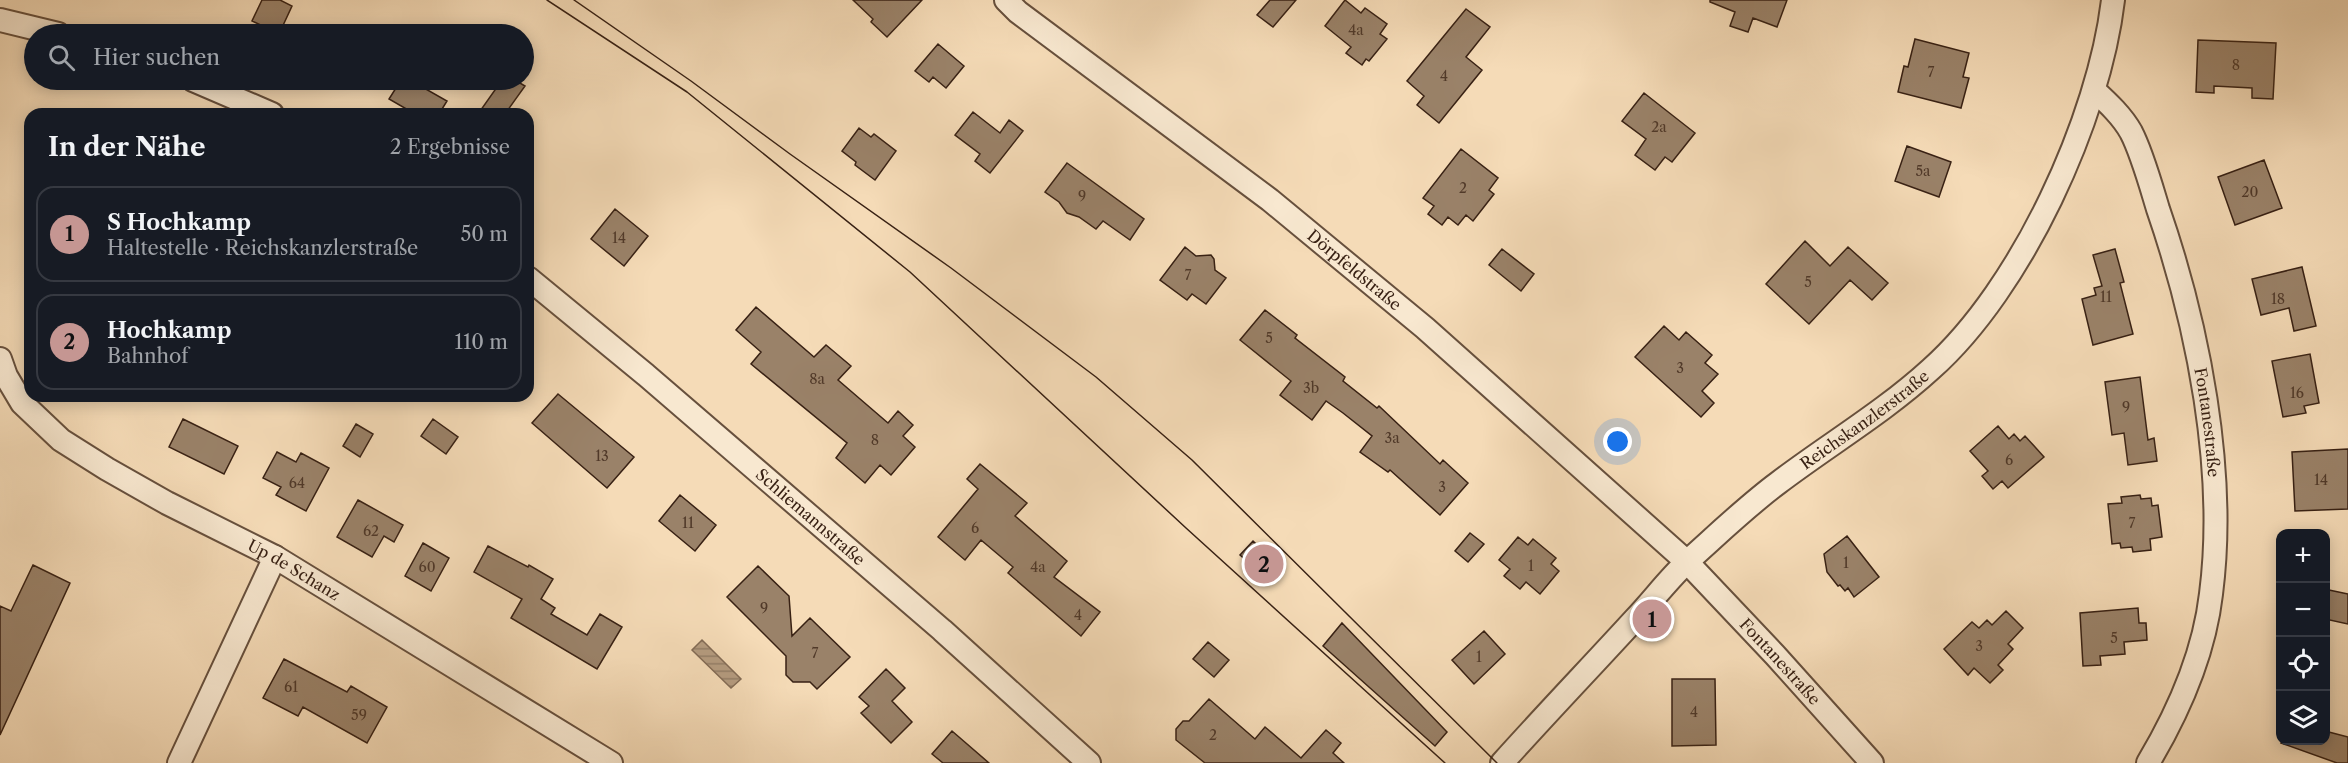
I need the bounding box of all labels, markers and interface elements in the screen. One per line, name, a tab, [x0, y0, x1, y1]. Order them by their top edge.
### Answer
house number: 4a	[1348, 21, 1364, 39]
search box	[24, 24, 534, 90]
icon: search	[45, 41, 78, 74]
text: Hier suchen	[93, 44, 220, 71]
house number: 8	[2232, 56, 2240, 74]
house number: 7	[1928, 63, 1935, 81]
house number: 4	[1440, 67, 1448, 85]
house number: 2a	[1651, 118, 1667, 136]
text: In der Nähe	[48, 131, 205, 163]
text: 2 Ergebnisse	[390, 135, 510, 159]
house number: 5a	[1916, 162, 1931, 180]
house number: 2	[1459, 179, 1467, 197]
house number: 20	[2242, 183, 2259, 201]
house number: 9	[1078, 187, 1086, 205]
text: S Hochkamp	[107, 209, 251, 236]
text: 1	[65, 222, 74, 246]
text: 50 m	[461, 222, 508, 246]
street label: Dörpfeldstraße	[1303, 225, 1406, 315]
house number: 14	[612, 229, 626, 247]
text: Haltestelle · Reichskanzlerstraße	[107, 236, 418, 260]
house number: 7	[1185, 266, 1192, 284]
house number: 5	[1804, 273, 1812, 291]
house number: 11	[2100, 288, 2112, 306]
house number: 18	[2271, 290, 2285, 308]
text: Hochkamp	[107, 317, 231, 344]
house number: 5	[1265, 329, 1273, 347]
text: 2	[64, 330, 75, 354]
text: 110 m	[455, 330, 508, 354]
text: Bahnhof	[107, 344, 188, 368]
house number: 3	[1676, 359, 1684, 377]
street label: Reichskanzlerstraße	[1796, 366, 1933, 474]
street label: Fontanestraße	[2190, 366, 2224, 478]
house number: 8a	[809, 370, 825, 388]
house number: 3b	[1303, 379, 1319, 397]
house number: 16	[2290, 384, 2304, 402]
house number: 9	[2122, 398, 2130, 416]
your location	[1603, 427, 1632, 456]
house number: 3a	[1384, 429, 1400, 447]
house number: 8	[871, 431, 879, 449]
house number: 13	[595, 447, 609, 465]
house number: 6	[2005, 451, 2013, 469]
street label: Schliemannstraße	[752, 464, 869, 569]
house number: 14	[2314, 471, 2328, 489]
house number: 64	[289, 474, 305, 492]
house number: 3	[1438, 478, 1446, 496]
house number: 11	[682, 514, 694, 532]
house number: 7	[2129, 514, 2136, 532]
house number: 6	[971, 519, 979, 537]
house number: 62	[363, 522, 379, 540]
map controls	[2276, 529, 2330, 745]
button: +	[2276, 529, 2330, 583]
street label: Up de Schanz	[244, 535, 344, 605]
pin: 2	[1244, 542, 1284, 586]
house number: 1	[1843, 554, 1849, 572]
house number: 1	[1528, 557, 1534, 575]
house number: 60	[418, 558, 436, 576]
house number: 4a	[1030, 558, 1046, 576]
button: −	[2276, 583, 2330, 637]
pin: 1	[1632, 596, 1672, 642]
house number: 9	[760, 599, 768, 617]
house number: 4	[1074, 606, 1082, 624]
street label: Fontanestraße	[1735, 614, 1825, 709]
house number: 5	[2110, 629, 2118, 647]
house number: 3	[1975, 637, 1983, 655]
button: locate	[2276, 637, 2330, 691]
house number: 7	[812, 644, 819, 662]
house number: 1	[1476, 648, 1482, 666]
house number: 61	[284, 678, 298, 696]
button: layers	[2276, 691, 2330, 745]
house number: 4	[1690, 703, 1698, 721]
house number: 59	[351, 706, 367, 724]
house number: 2	[1209, 726, 1217, 744]

